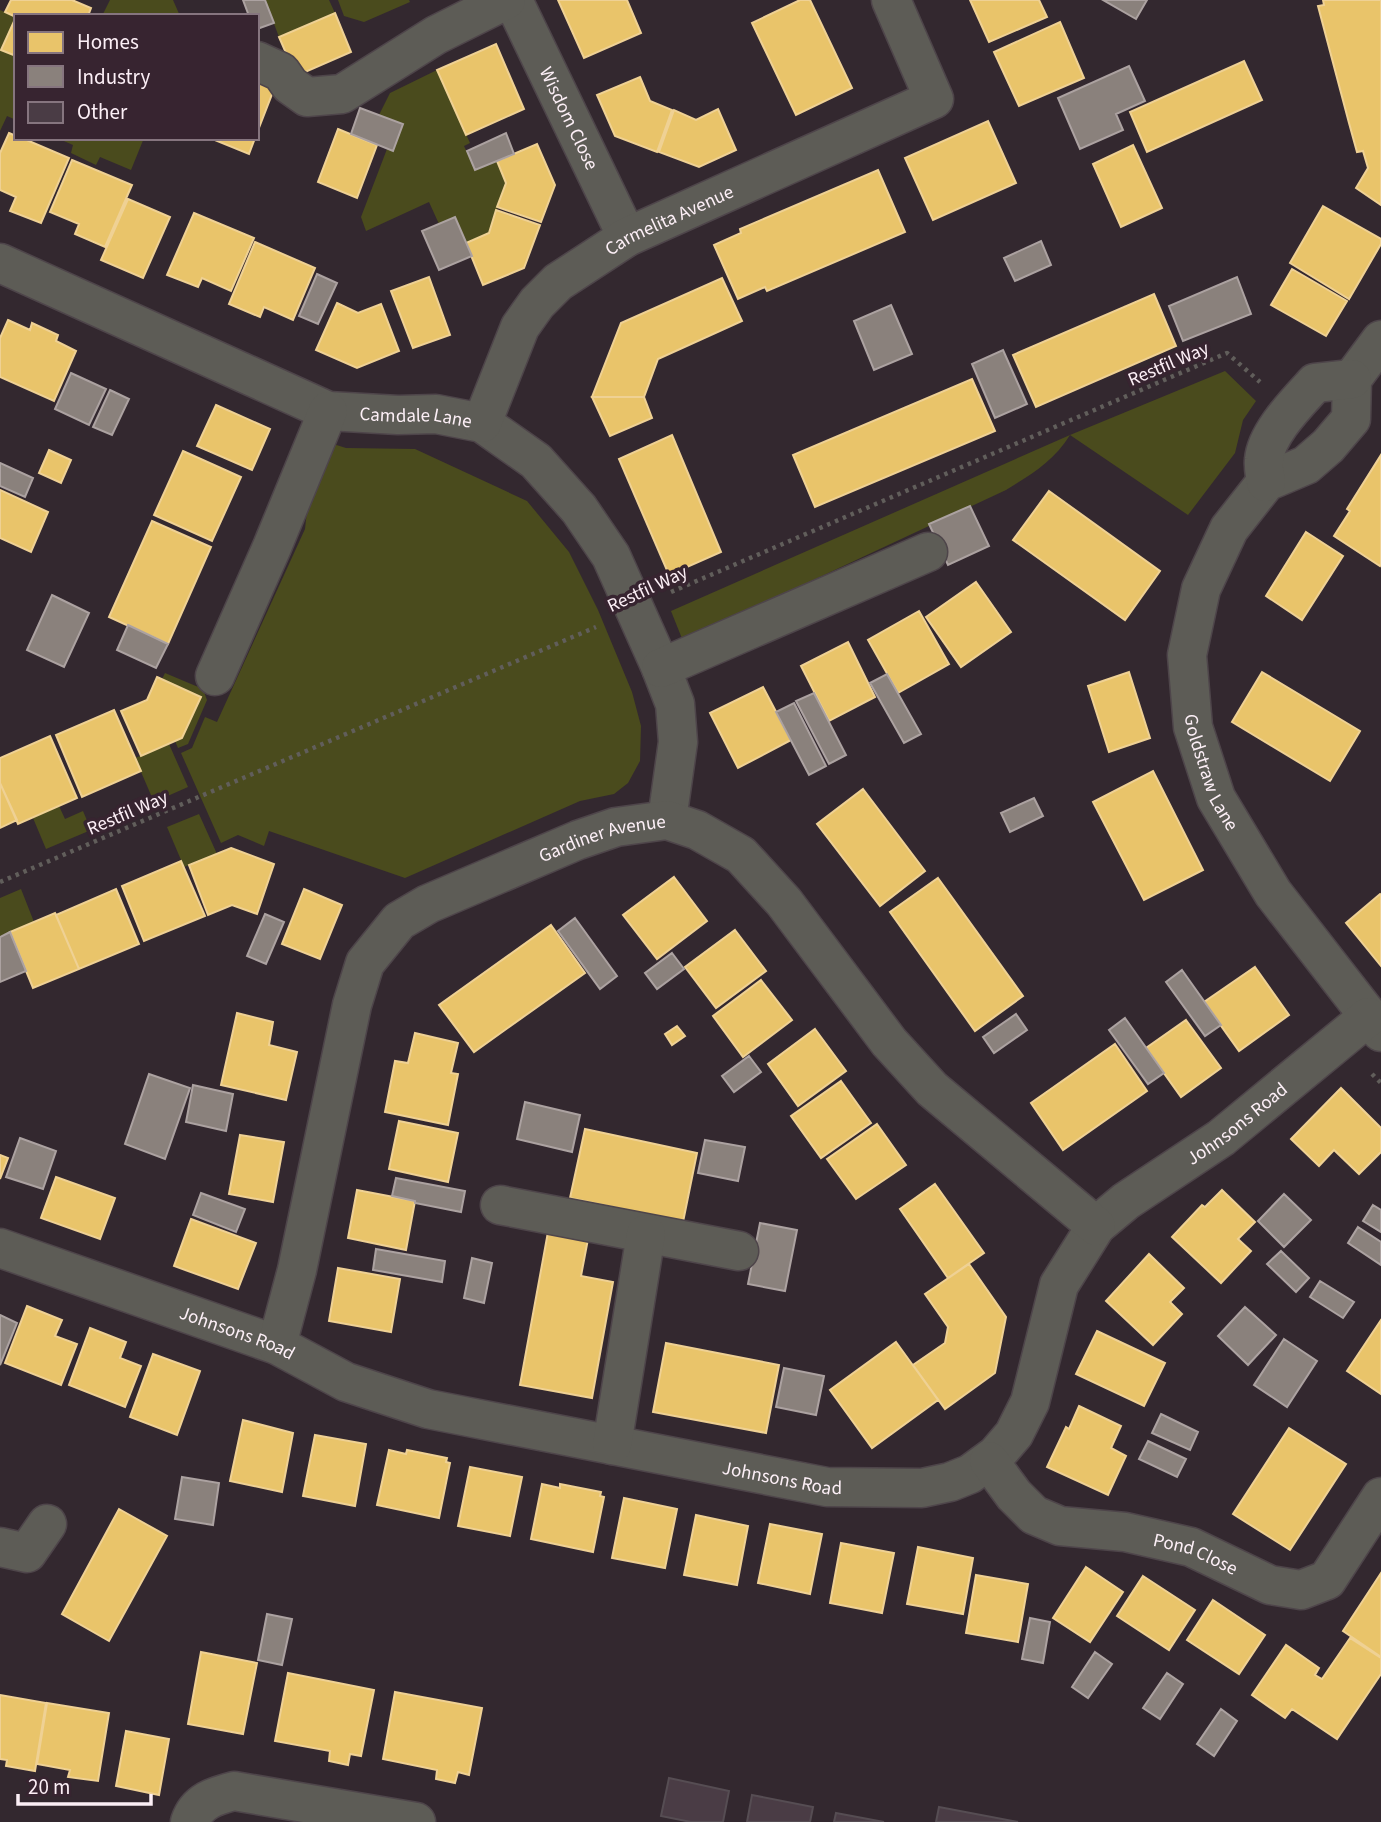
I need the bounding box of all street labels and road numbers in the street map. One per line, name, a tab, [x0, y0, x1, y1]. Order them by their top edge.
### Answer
street label: Wisdom Close	[532, 63, 605, 175]
street label: Carmelita Avenue	[600, 179, 738, 263]
street label: Restfil Way	[1124, 335, 1213, 394]
street label: Camdale Lane	[359, 401, 474, 436]
street label: Restfil Way	[603, 559, 692, 620]
street label: Goldstraw Lane	[1177, 713, 1245, 836]
street label: Restfil Way	[83, 784, 172, 843]
street label: Gardiner Avenue	[535, 808, 667, 870]
street label: Johnsons Road	[1182, 1077, 1294, 1172]
street label: Johnsons Road	[176, 1300, 300, 1367]
street label: Johnsons Road	[720, 1455, 842, 1503]
street label: Pond Close	[1151, 1527, 1242, 1583]

